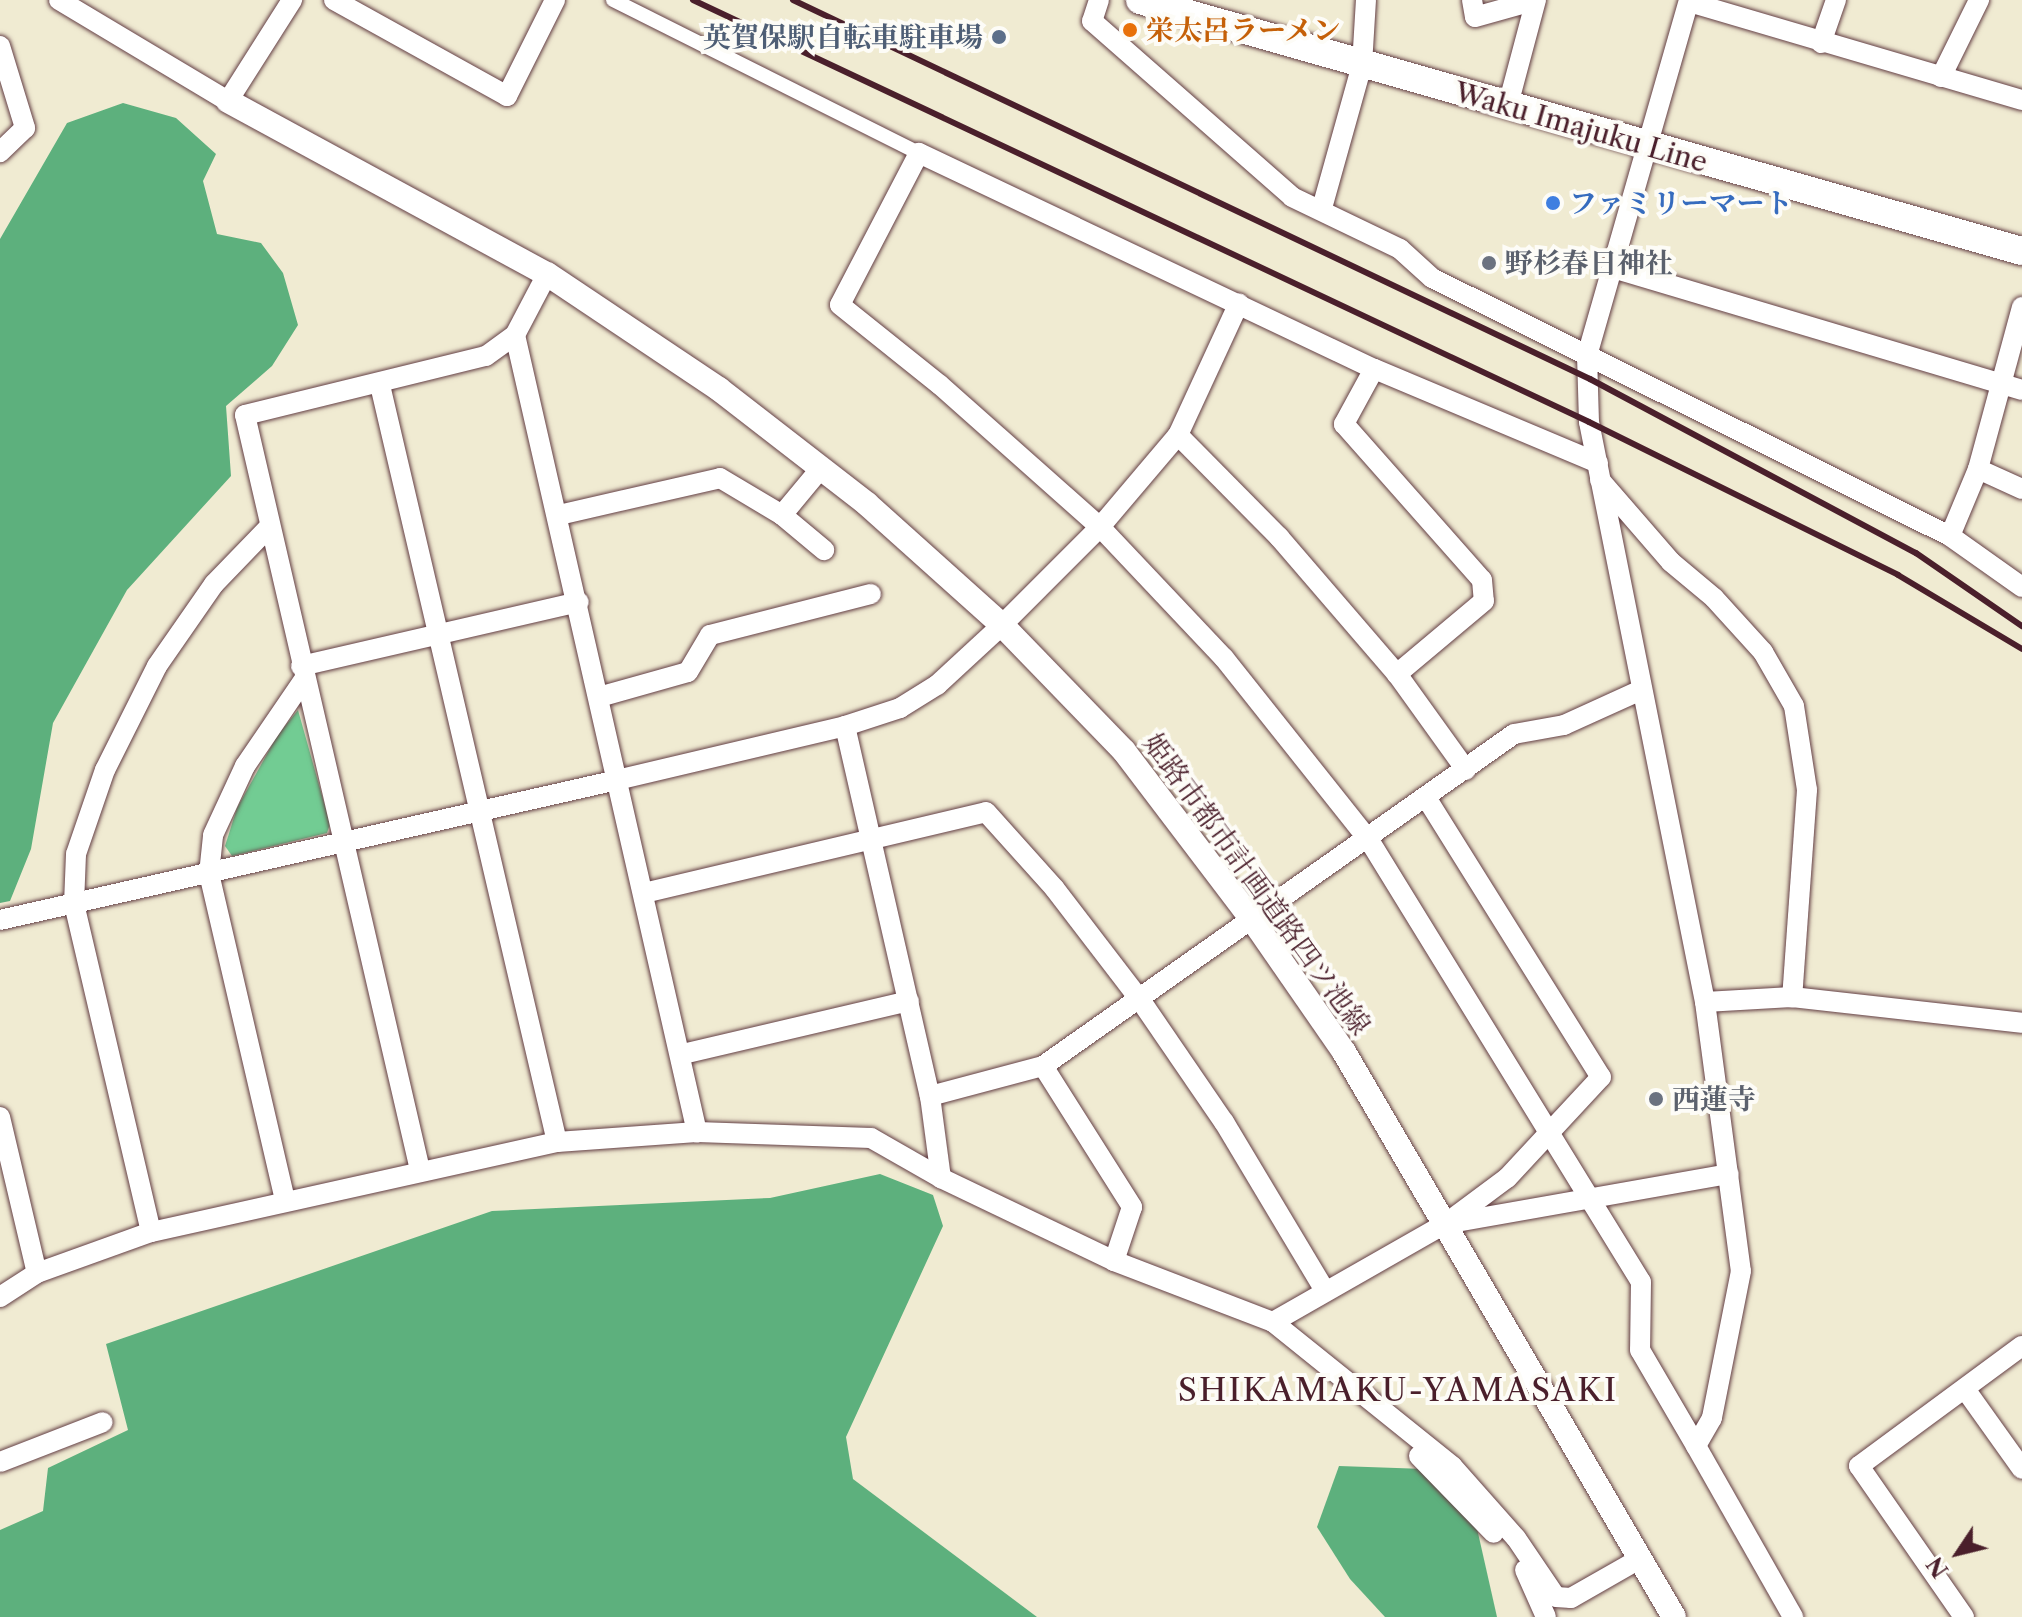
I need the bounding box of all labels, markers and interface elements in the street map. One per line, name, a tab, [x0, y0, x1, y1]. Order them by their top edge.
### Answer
place label: 栄太呂ラーメン	[1146, 13, 1342, 47]
place label: 英賀保駅自転車駐車場	[703, 20, 983, 54]
marker: 栄太呂ラーメン	[1121, 21, 1139, 39]
marker: 英賀保駅自転車駐車場	[990, 28, 1008, 46]
street label: Waku Imajuku Line	[1451, 75, 1711, 179]
place label: ファミリーマート	[1569, 186, 1793, 220]
marker: ファミリーマート	[1544, 194, 1562, 212]
place label: 野杉春日神社	[1505, 246, 1673, 280]
marker: 野杉春日神社	[1480, 254, 1498, 272]
street label: 姫路市都市計画道路四ツ池線	[1136, 727, 1378, 1041]
place label: 西蓮寺	[1672, 1082, 1756, 1116]
marker: 西蓮寺	[1647, 1090, 1665, 1108]
district label: SHIKAMAKU-YAMASAKI	[1178, 1371, 1618, 1409]
north arrow	[1918, 1513, 1998, 1593]
text: N	[1921, 1551, 1954, 1583]

